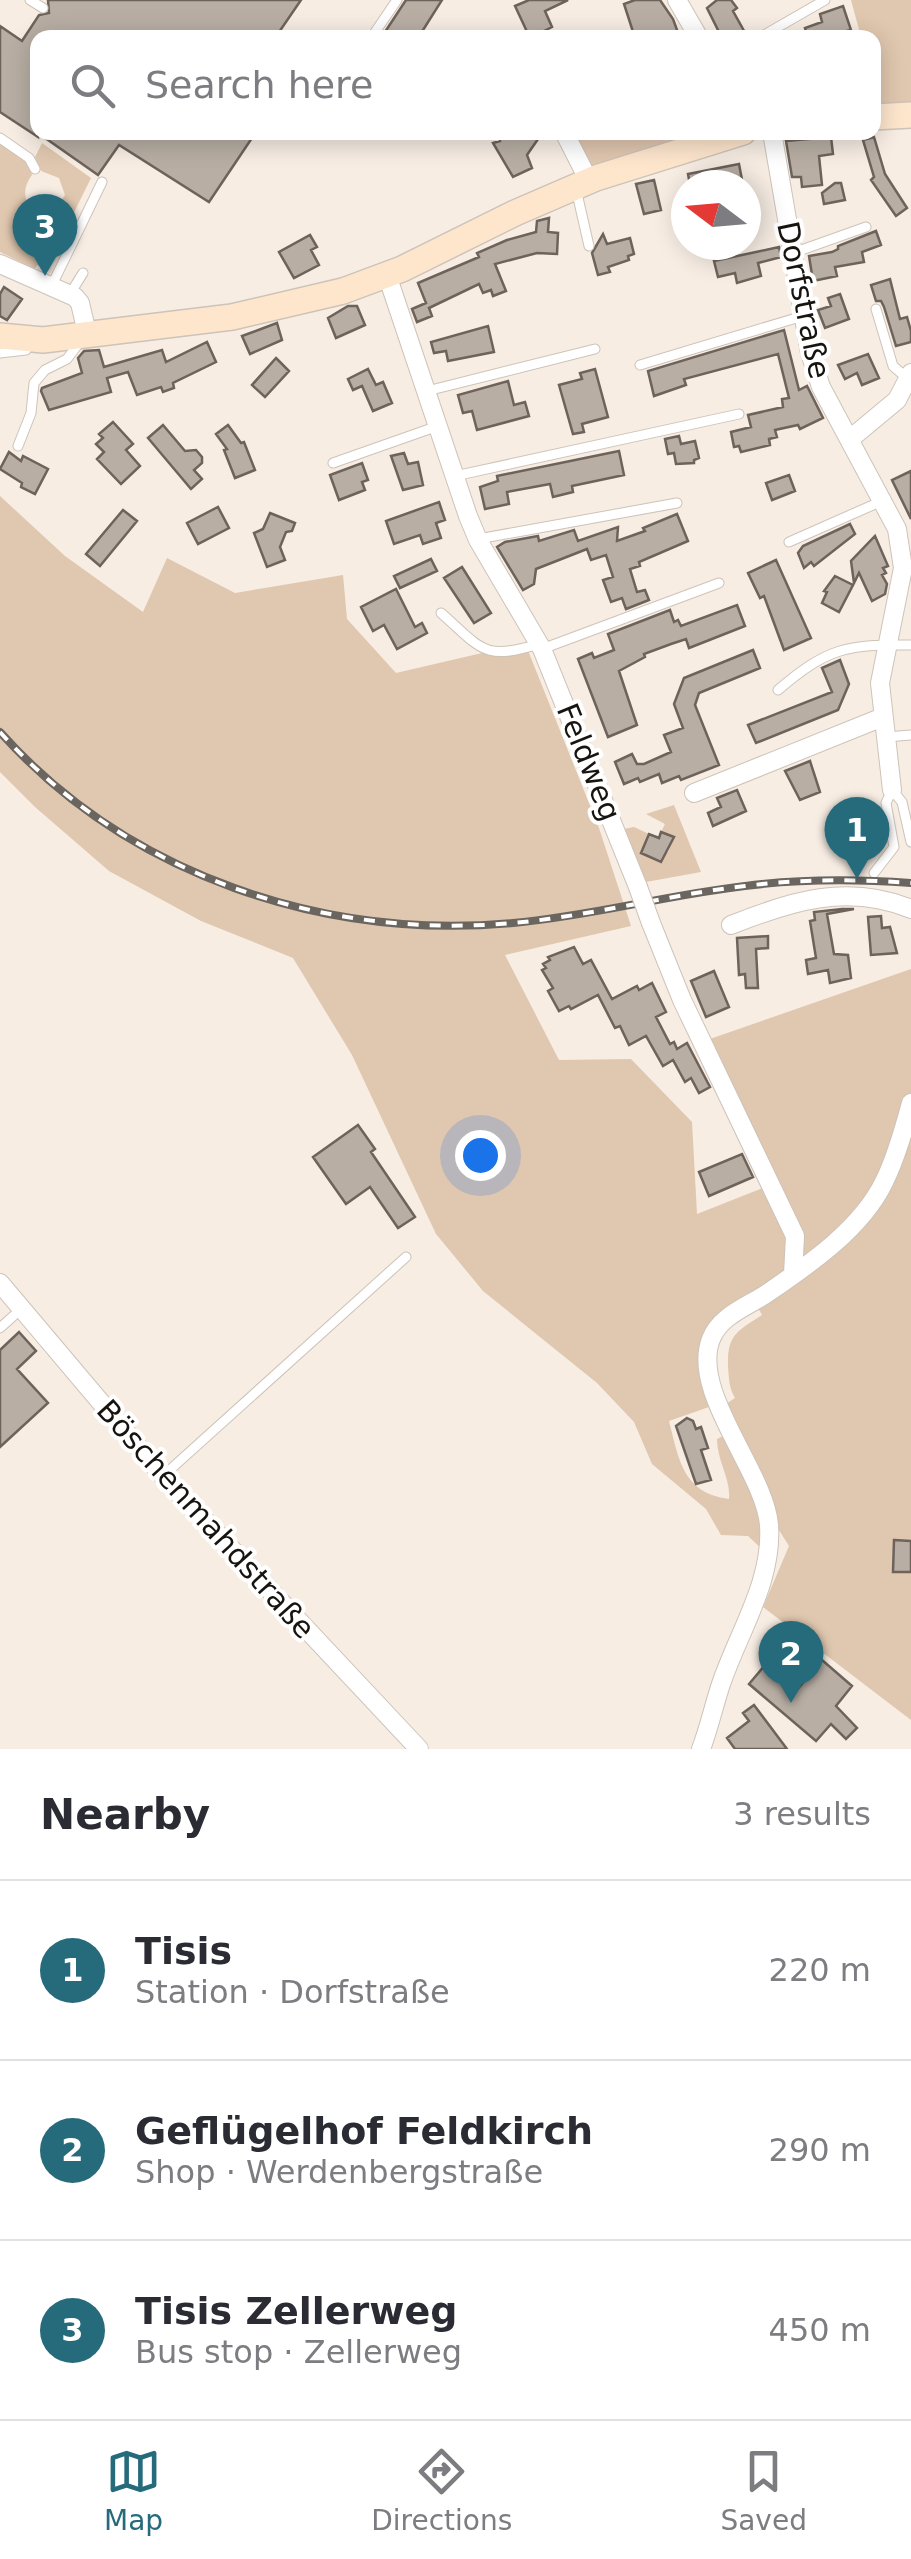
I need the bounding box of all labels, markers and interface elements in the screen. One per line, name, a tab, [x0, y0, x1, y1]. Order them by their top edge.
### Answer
search box	[30, 30, 881, 140]
icon: search	[65, 58, 120, 113]
text: Search here	[145, 63, 373, 107]
north arrow	[671, 170, 761, 260]
pin: 3	[12, 194, 78, 276]
street label: Dorfstraße	[770, 218, 838, 382]
street label: Feldweg	[550, 698, 628, 826]
pin: 1	[824, 796, 890, 879]
your location	[455, 1130, 506, 1181]
street label: Böschenmahdstraße	[90, 1393, 322, 1645]
pin: 2	[758, 1620, 824, 1703]
text: Nearby	[40, 1790, 210, 1839]
text: 3 results	[733, 1795, 871, 1833]
text: Tisis	[135, 1929, 232, 1973]
text: 1	[61, 1951, 84, 1989]
text: 220 m	[769, 1951, 871, 1989]
text: Station · Dorfstraße	[135, 1973, 450, 2011]
text: Geflügelhof Feldkirch	[135, 2109, 593, 2153]
text: 2	[61, 2131, 84, 2169]
text: 290 m	[769, 2131, 871, 2169]
text: Shop · Werdenbergstraße	[135, 2153, 543, 2191]
text: Tisis Zellerweg	[135, 2289, 457, 2333]
text: 3	[61, 2311, 84, 2349]
text: 450 m	[769, 2311, 871, 2349]
text: Bus stop · Zellerweg	[135, 2333, 462, 2371]
tab: Map	[104, 2444, 163, 2537]
tab: Directions	[371, 2444, 512, 2537]
tab: Saved	[720, 2444, 807, 2537]

